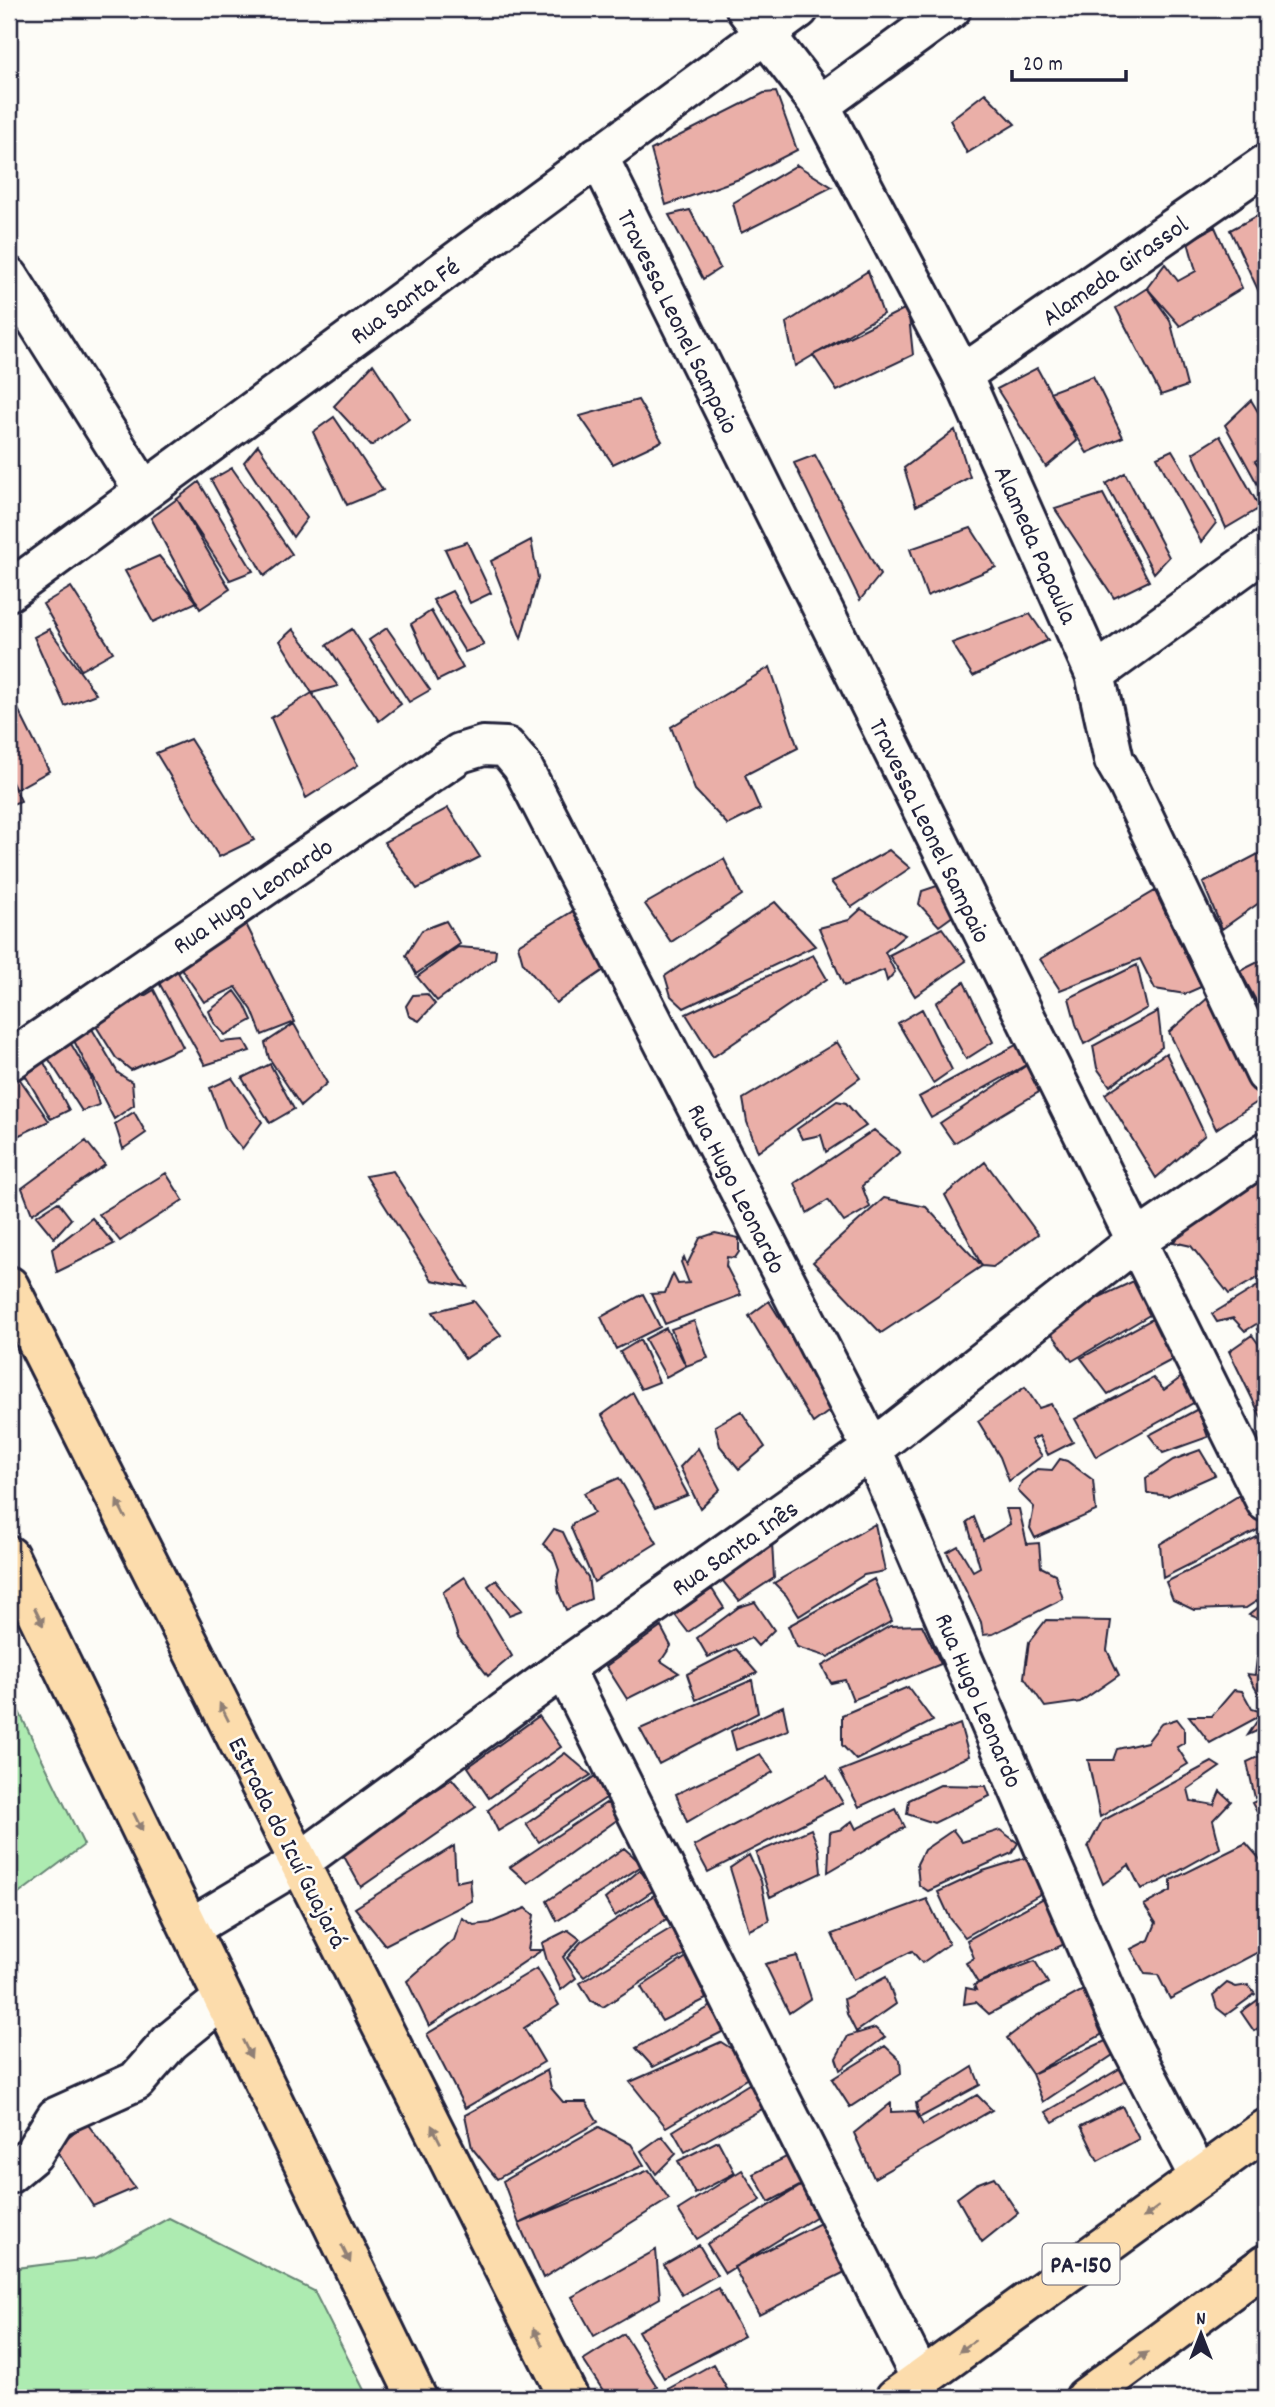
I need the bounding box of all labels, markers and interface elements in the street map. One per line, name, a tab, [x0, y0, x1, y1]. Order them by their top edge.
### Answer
scale bar	[1012, 38, 1126, 82]
text: 20 m	[1023, 51, 1063, 81]
street label: Travessa Leonel Sampaio	[605, 204, 746, 441]
street label: Alameda Girassol	[1035, 208, 1197, 337]
street label: Rua Santa Fé	[343, 250, 469, 355]
street label: Alameda Papaula	[982, 460, 1086, 631]
street label: Travessa Leonel Sampaio	[857, 713, 998, 950]
street label: Rua Hugo Leonardo	[166, 830, 342, 965]
street label: Rua Hugo Leonardo	[676, 1098, 794, 1281]
street label: Rua Santa Inês	[665, 1492, 807, 1607]
one-way arrow	[116, 1499, 127, 1519]
one-way arrow	[33, 1607, 44, 1627]
street label: Rua Hugo Leonardo	[923, 1608, 1030, 1795]
one-way arrow	[218, 1702, 229, 1722]
street label: Estrada do Icuí Guajará	[217, 1731, 355, 1956]
one-way arrow	[133, 1812, 144, 1832]
one-way arrow	[241, 2039, 253, 2059]
one-way arrow	[431, 2124, 442, 2144]
one-way arrow	[1142, 2205, 1161, 2219]
one-way arrow	[341, 2244, 352, 2264]
road number: PA-150	[1042, 2244, 1120, 2284]
north arrow	[1166, 2298, 1236, 2368]
text: N	[1196, 2307, 1206, 2334]
one-way arrow	[533, 2327, 544, 2347]
one-way arrow	[958, 2339, 976, 2353]
one-way arrow	[1131, 2351, 1149, 2365]

